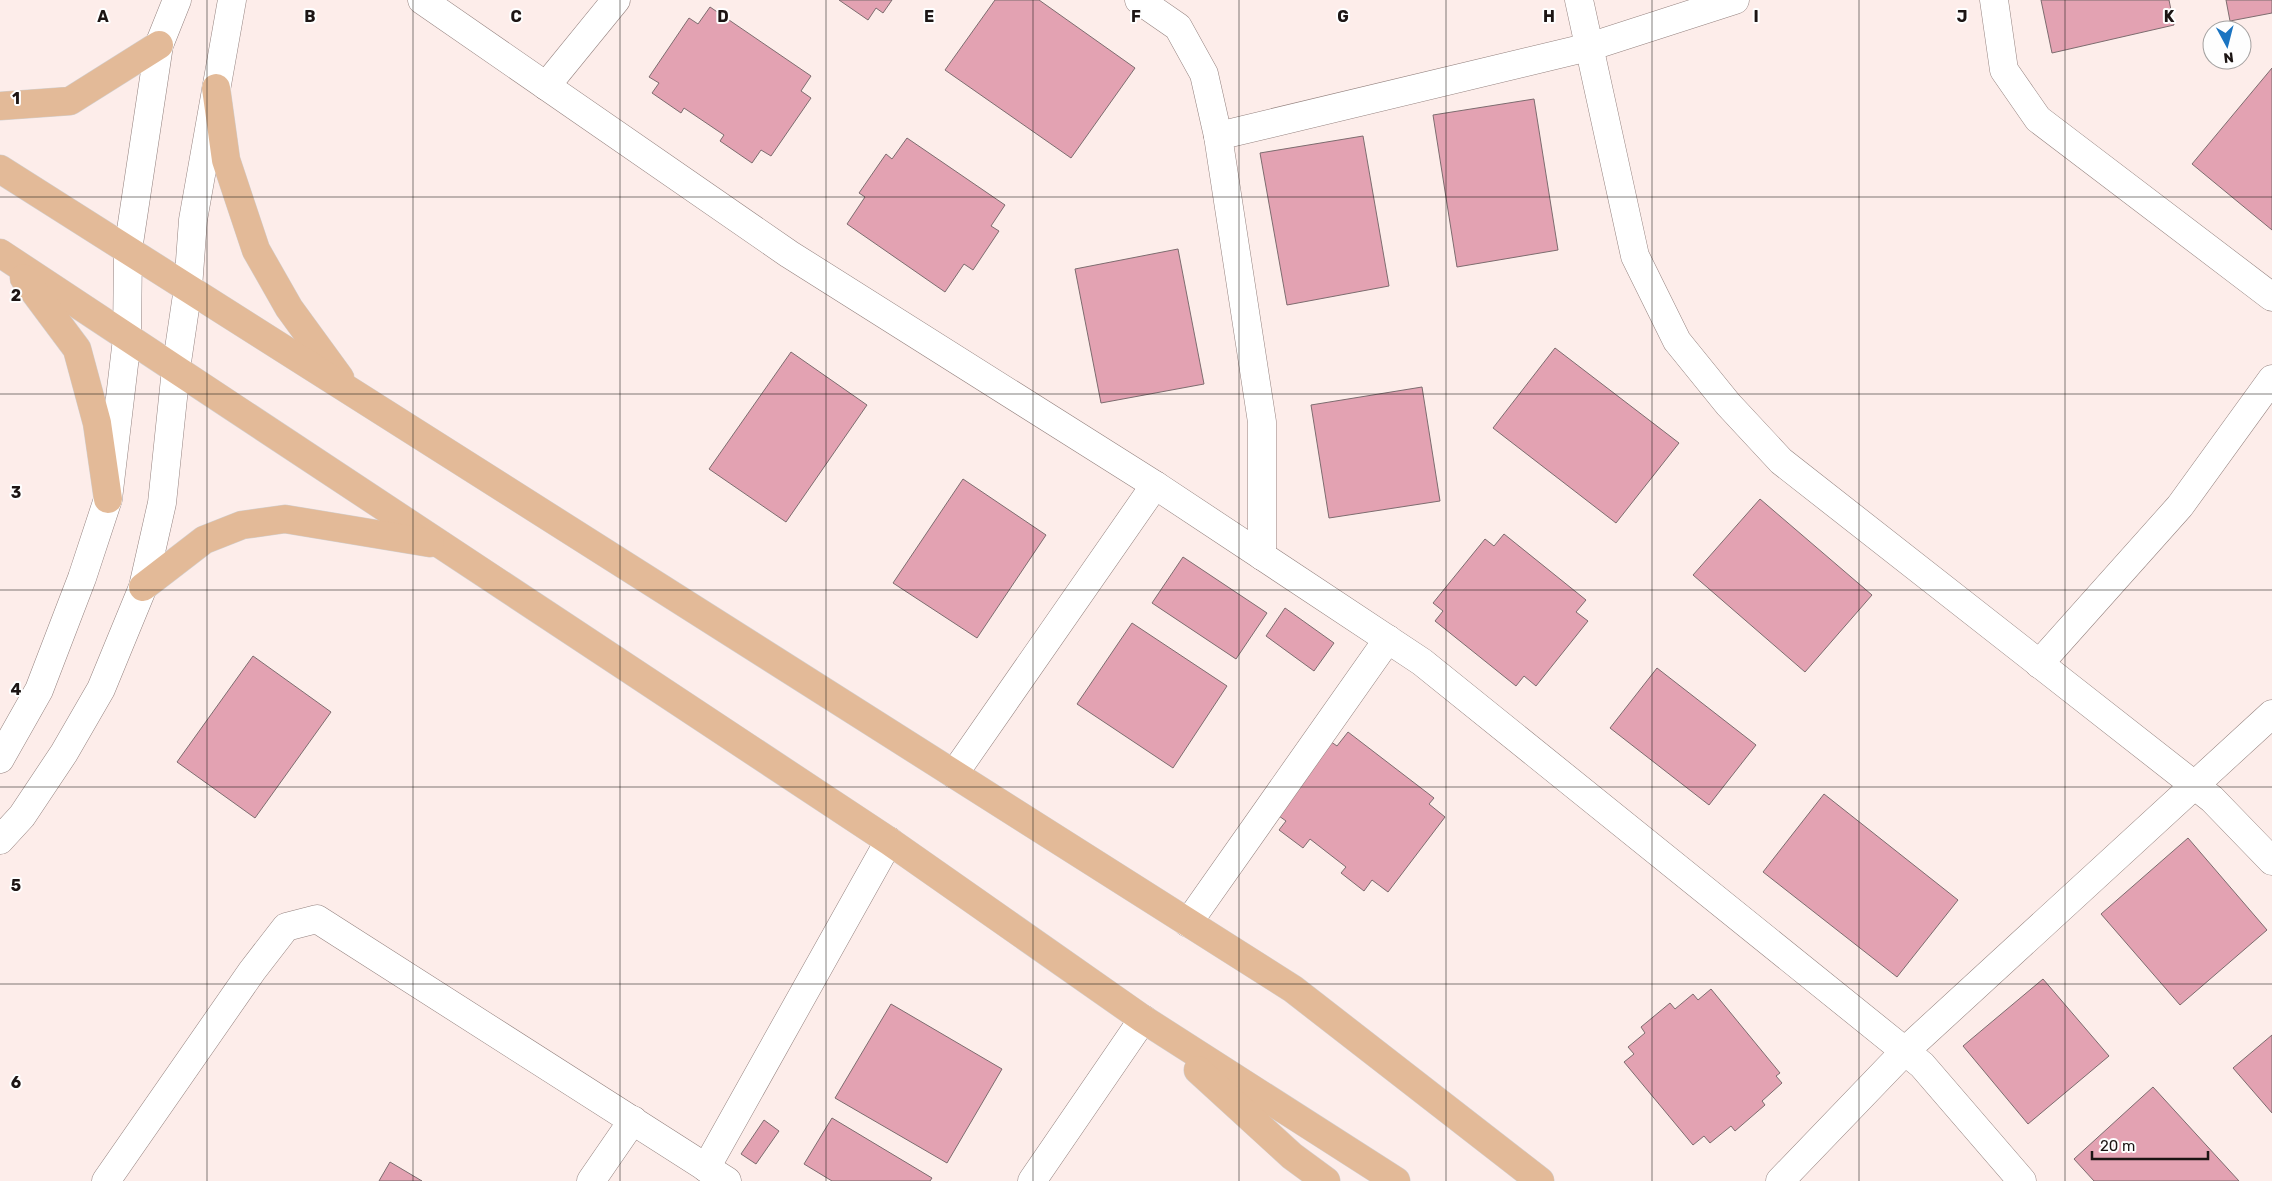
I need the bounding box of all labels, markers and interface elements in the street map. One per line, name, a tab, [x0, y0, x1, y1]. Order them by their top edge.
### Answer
text: A	[97, 7, 109, 26]
text: B	[304, 7, 316, 26]
text: C	[510, 7, 522, 26]
text: D	[717, 7, 729, 26]
text: E	[924, 7, 934, 26]
text: F	[1131, 7, 1141, 26]
text: G	[1337, 7, 1349, 26]
text: H	[1543, 7, 1555, 26]
text: I	[1753, 7, 1759, 26]
text: J	[1957, 7, 1967, 26]
text: K	[2164, 7, 2175, 26]
north arrow	[2202, 20, 2252, 70]
text: N	[2222, 48, 2235, 66]
text: 1	[12, 89, 20, 108]
text: 2	[11, 286, 21, 305]
text: 3	[11, 483, 21, 502]
text: 4	[11, 680, 22, 699]
text: 5	[11, 876, 21, 895]
text: 6	[11, 1073, 21, 1092]
scale bar	[2092, 1128, 2208, 1160]
text: 20 m	[2100, 1137, 2135, 1155]

